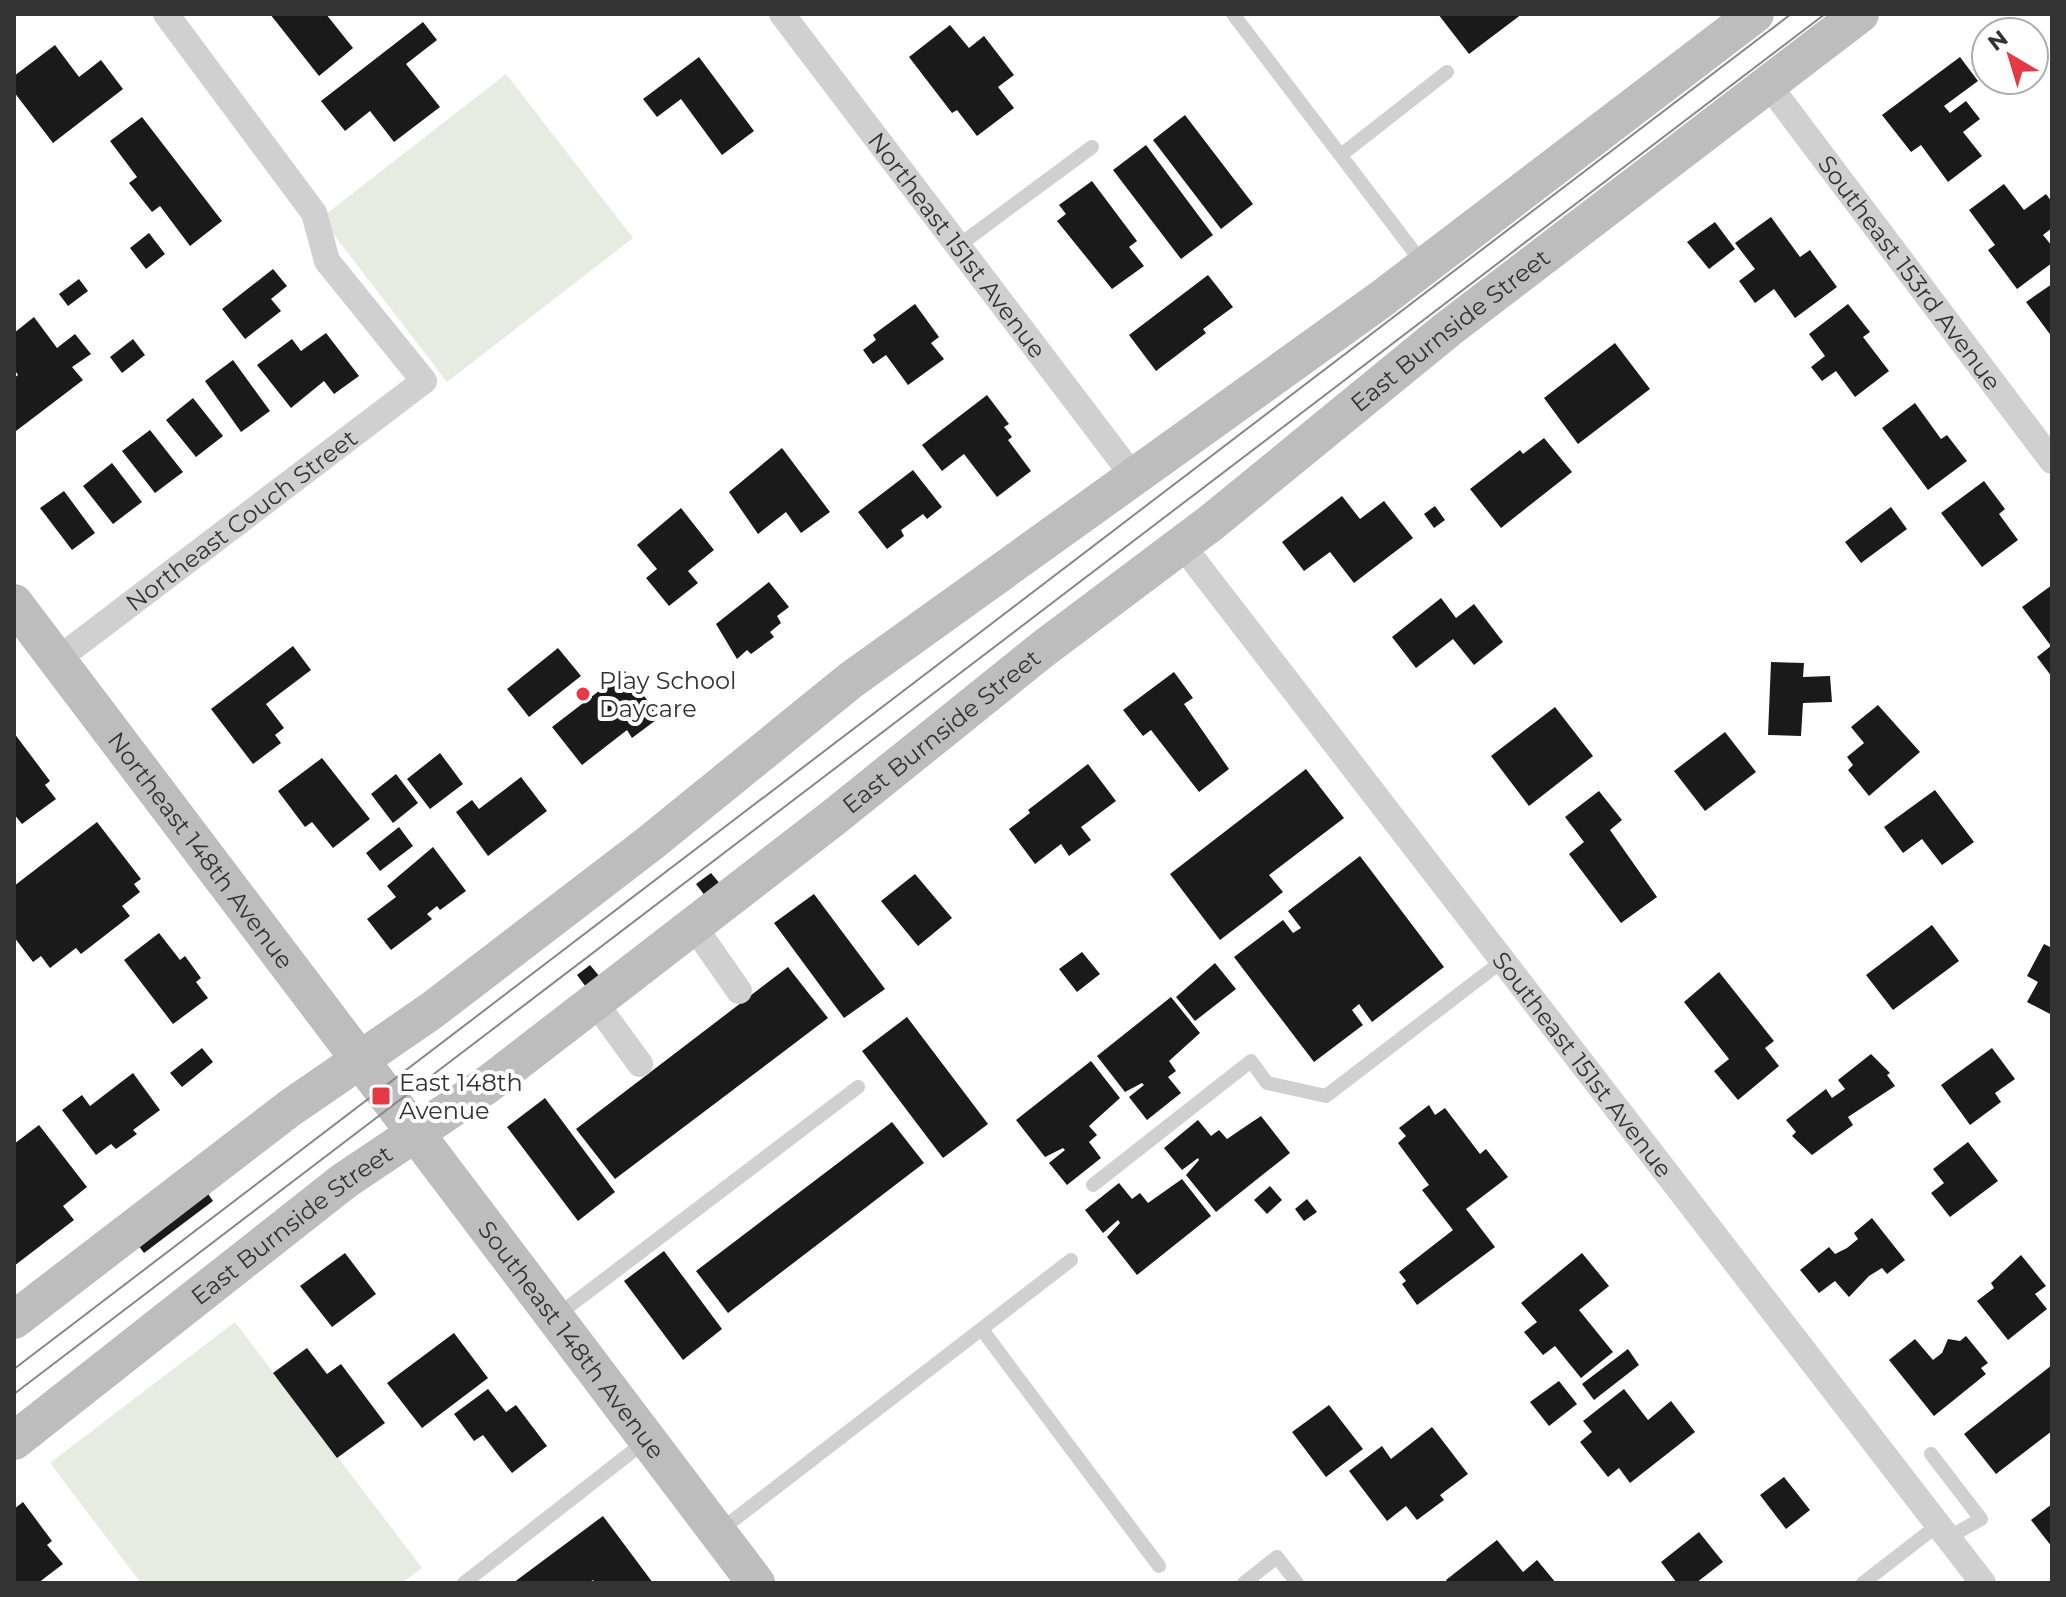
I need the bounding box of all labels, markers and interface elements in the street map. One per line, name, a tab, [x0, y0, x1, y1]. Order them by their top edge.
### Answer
north arrow	[1970, 16, 2050, 96]
text: N	[1983, 25, 2013, 57]
street label: Northeast 151st Avenue	[862, 126, 1052, 364]
street label: Southeast 153rd Avenue	[1812, 149, 2008, 396]
street label: East Burnside Street	[1344, 242, 1555, 417]
street label: Northeast Couch Street	[120, 423, 363, 617]
street label: East Burnside Street	[836, 643, 1046, 819]
place label: Play School Daycare	[599, 666, 737, 723]
marker: Play School Daycare	[574, 685, 592, 703]
street label: Northeast 148th Avenue	[102, 726, 300, 974]
street label: Southeast 151st Avenue	[1487, 946, 1679, 1183]
place label: East 148th Avenue	[399, 1068, 523, 1125]
marker: East 148th Avenue	[370, 1085, 392, 1107]
street label: East Burnside Street	[185, 1138, 398, 1311]
street label: Southeast 148th Avenue	[472, 1215, 671, 1464]

